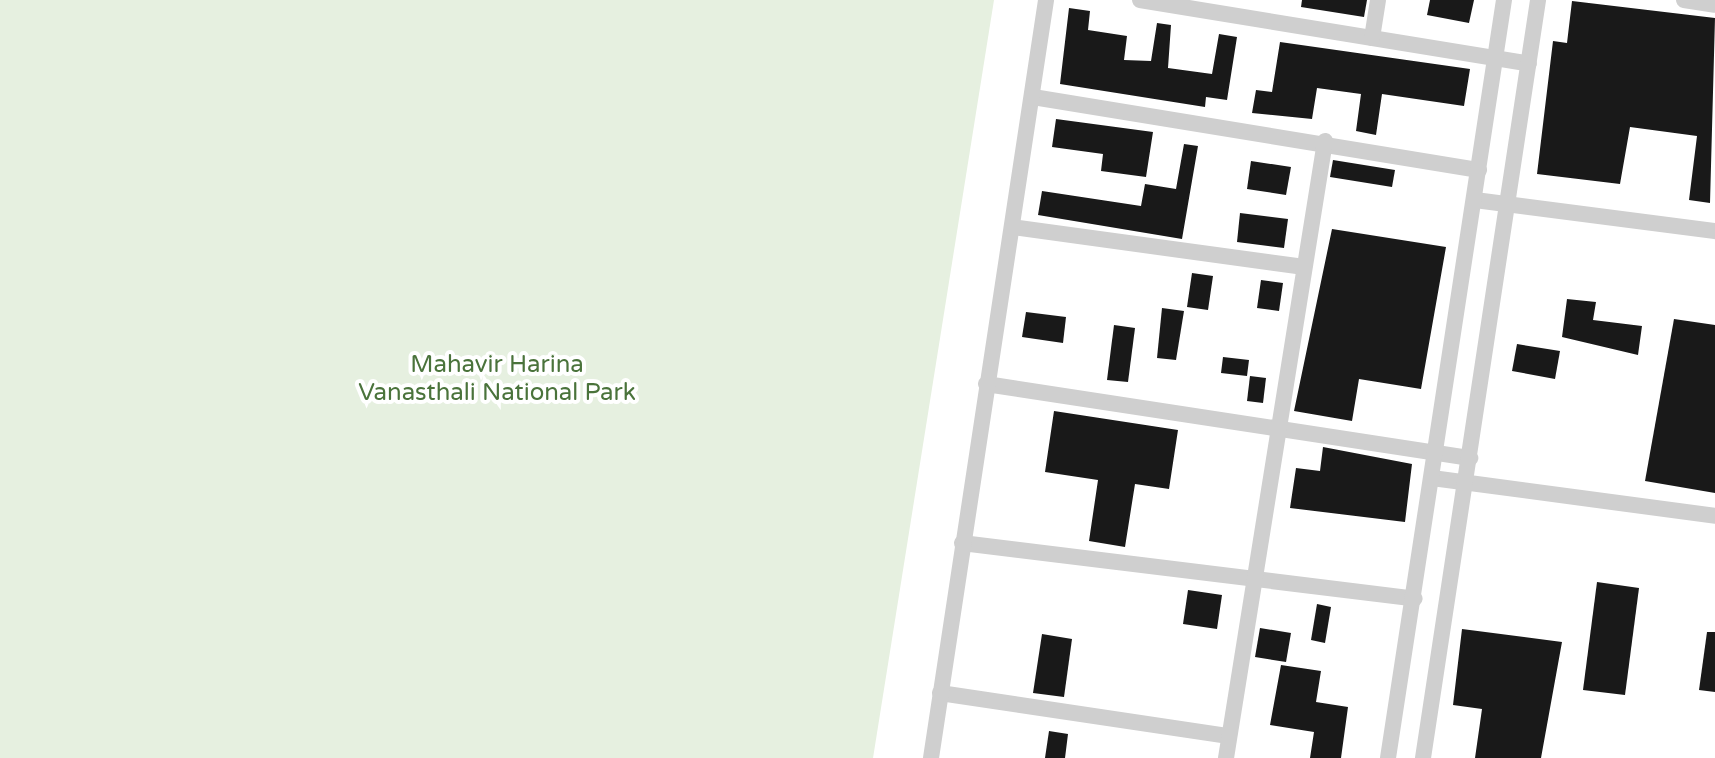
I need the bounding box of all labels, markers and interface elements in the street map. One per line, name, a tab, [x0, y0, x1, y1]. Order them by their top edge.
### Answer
park label: Mahavir Harina Vanasthali National Park	[358, 351, 636, 407]

